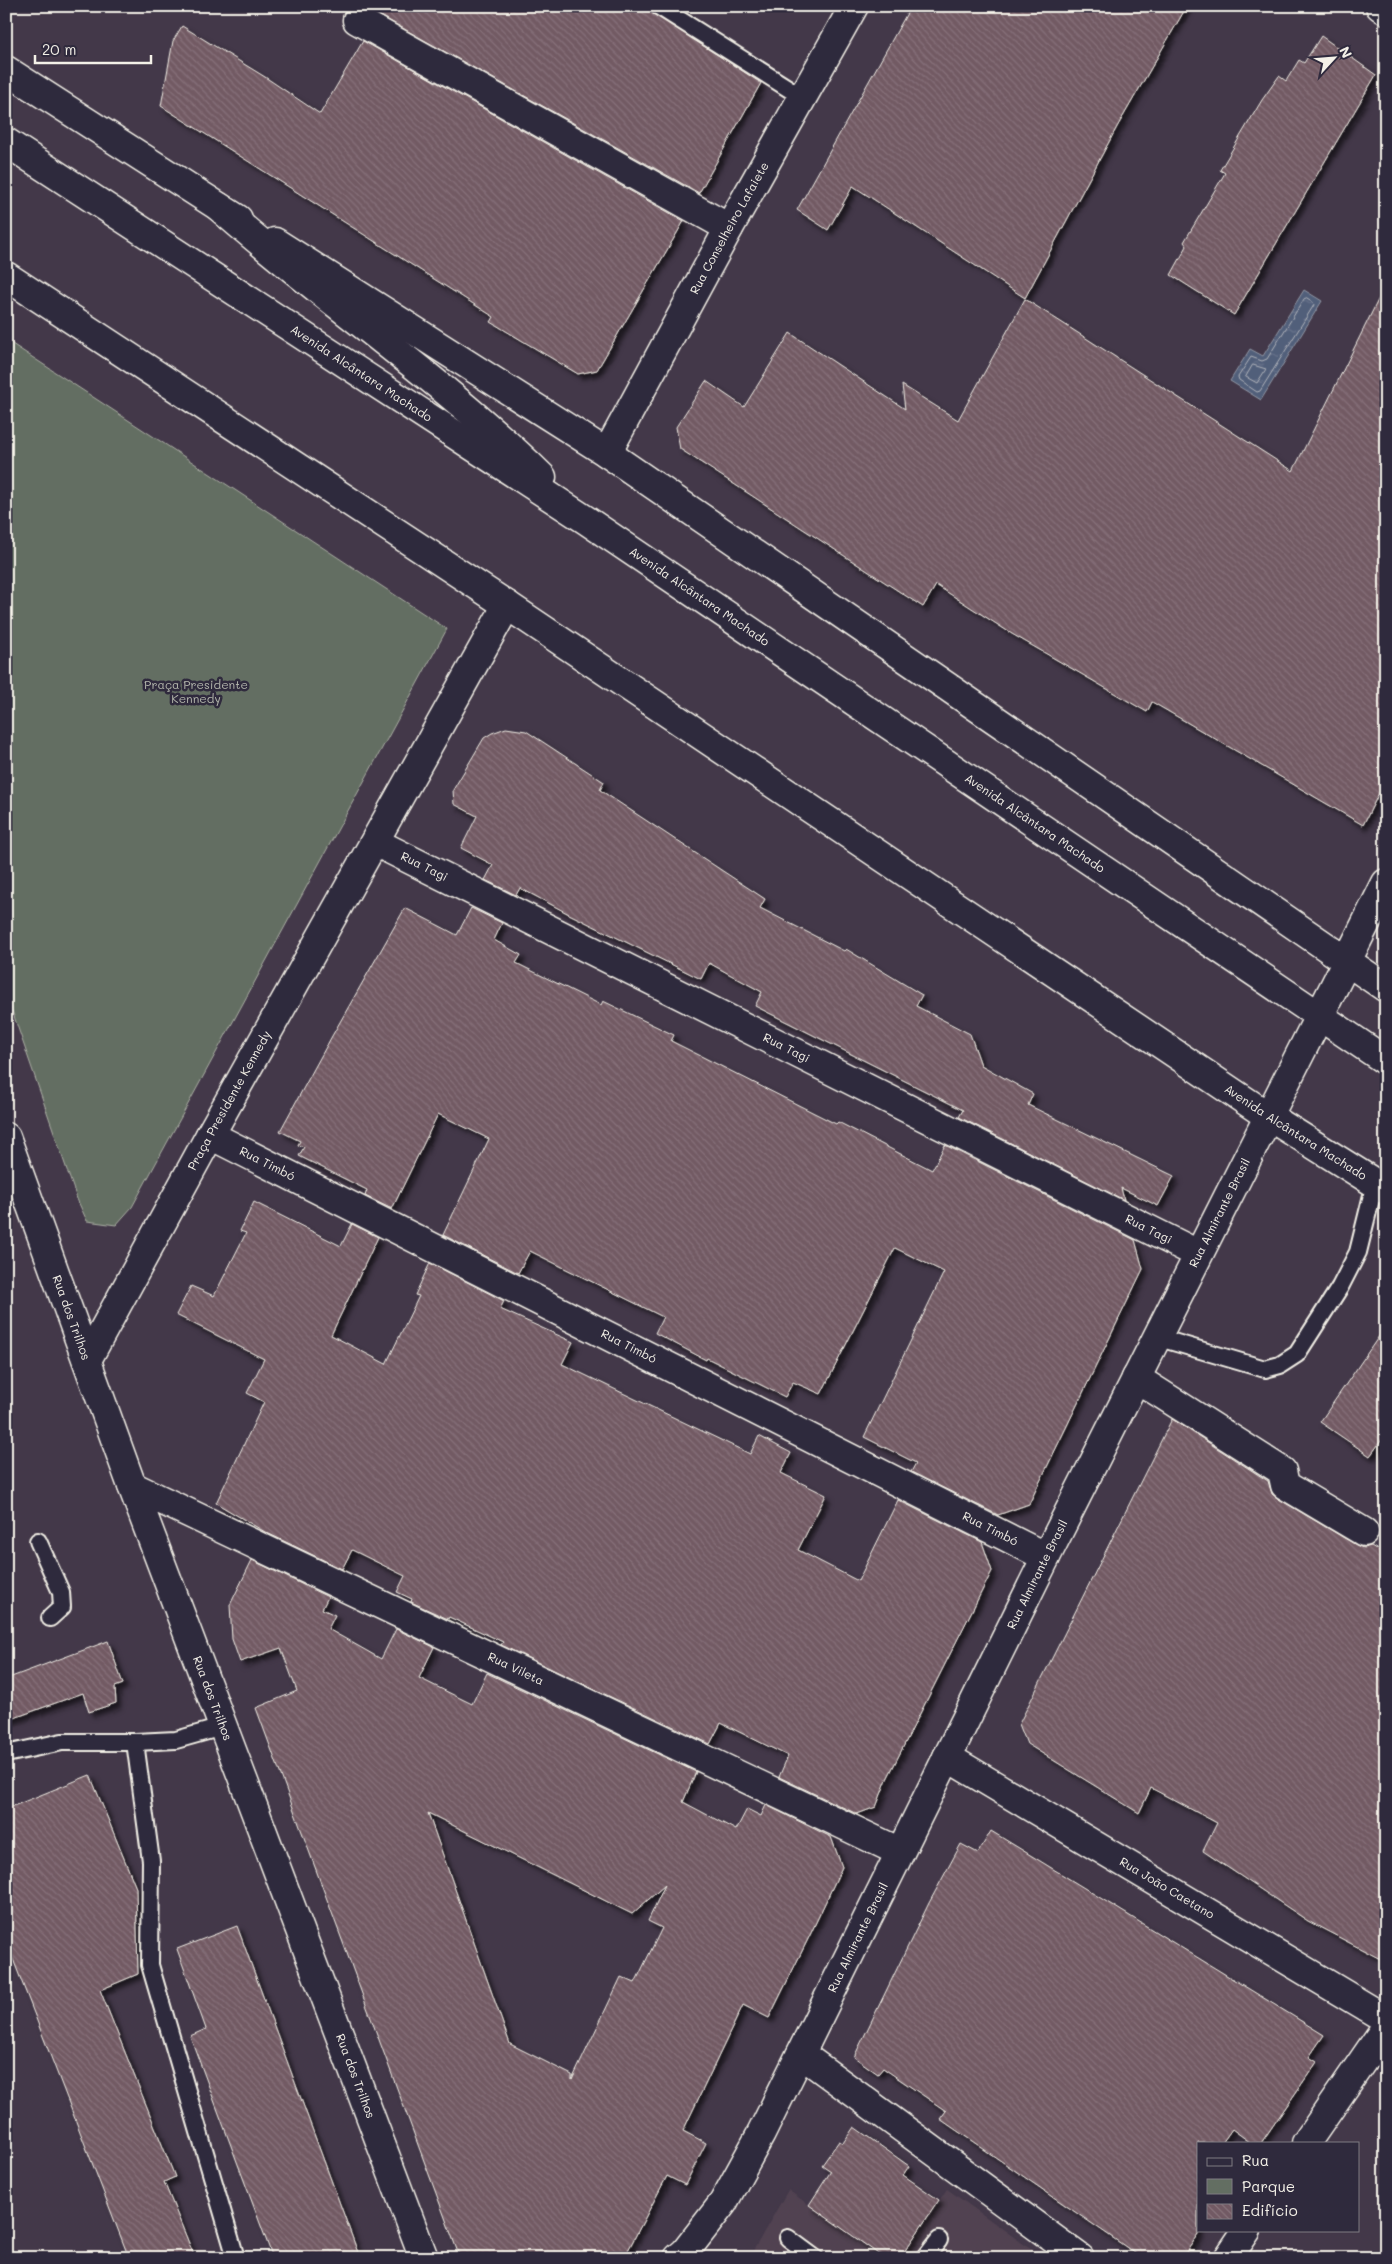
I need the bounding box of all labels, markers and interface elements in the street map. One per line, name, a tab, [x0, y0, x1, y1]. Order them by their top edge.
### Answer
scale bar	[35, 32, 151, 64]
north arrow	[1310, 32, 1360, 82]
text: 20 m	[42, 39, 76, 59]
text: N	[1335, 43, 1357, 61]
street label: Rua Conselheiro Lafaiete	[686, 159, 772, 297]
street label: Avenida Alcântara Machado	[288, 321, 436, 425]
street label: Avenida Alcântara Machado	[627, 543, 773, 649]
park label: Praça Presidente Kennedy	[144, 676, 248, 706]
street label: Avenida Alcântara Machado	[962, 770, 1109, 876]
street label: Rua Tagi	[398, 847, 451, 884]
street label: Praça Presidente Kennedy	[183, 1028, 274, 1173]
street label: Rua Tagi	[761, 1029, 813, 1065]
street label: Avenida Alcântara Machado	[1222, 1080, 1370, 1183]
street label: Rua Timbó	[237, 1142, 298, 1184]
street label: Rua Almirante Brasil	[1185, 1155, 1253, 1270]
street label: Rua Tagi	[1123, 1210, 1175, 1247]
street label: Rua dos Trilhos	[49, 1273, 95, 1362]
street label: Rua Timbó	[599, 1325, 660, 1366]
street label: Rua Timbó	[960, 1507, 1021, 1549]
street label: Rua Almirante Brasil	[1003, 1517, 1071, 1632]
street label: Rua Vileta	[485, 1648, 547, 1688]
street label: Rua dos Trilhos	[190, 1653, 237, 1743]
street label: Rua João Caetano	[1117, 1853, 1218, 1922]
street label: Rua Almirante Brasil	[823, 1880, 891, 1995]
street label: Rua dos Trilhos	[333, 2031, 379, 2120]
legend	[1197, 2142, 1360, 2232]
text: Rua	[1242, 2150, 1269, 2170]
text: Parque	[1242, 2176, 1295, 2196]
text: Edifício	[1242, 2200, 1298, 2220]

